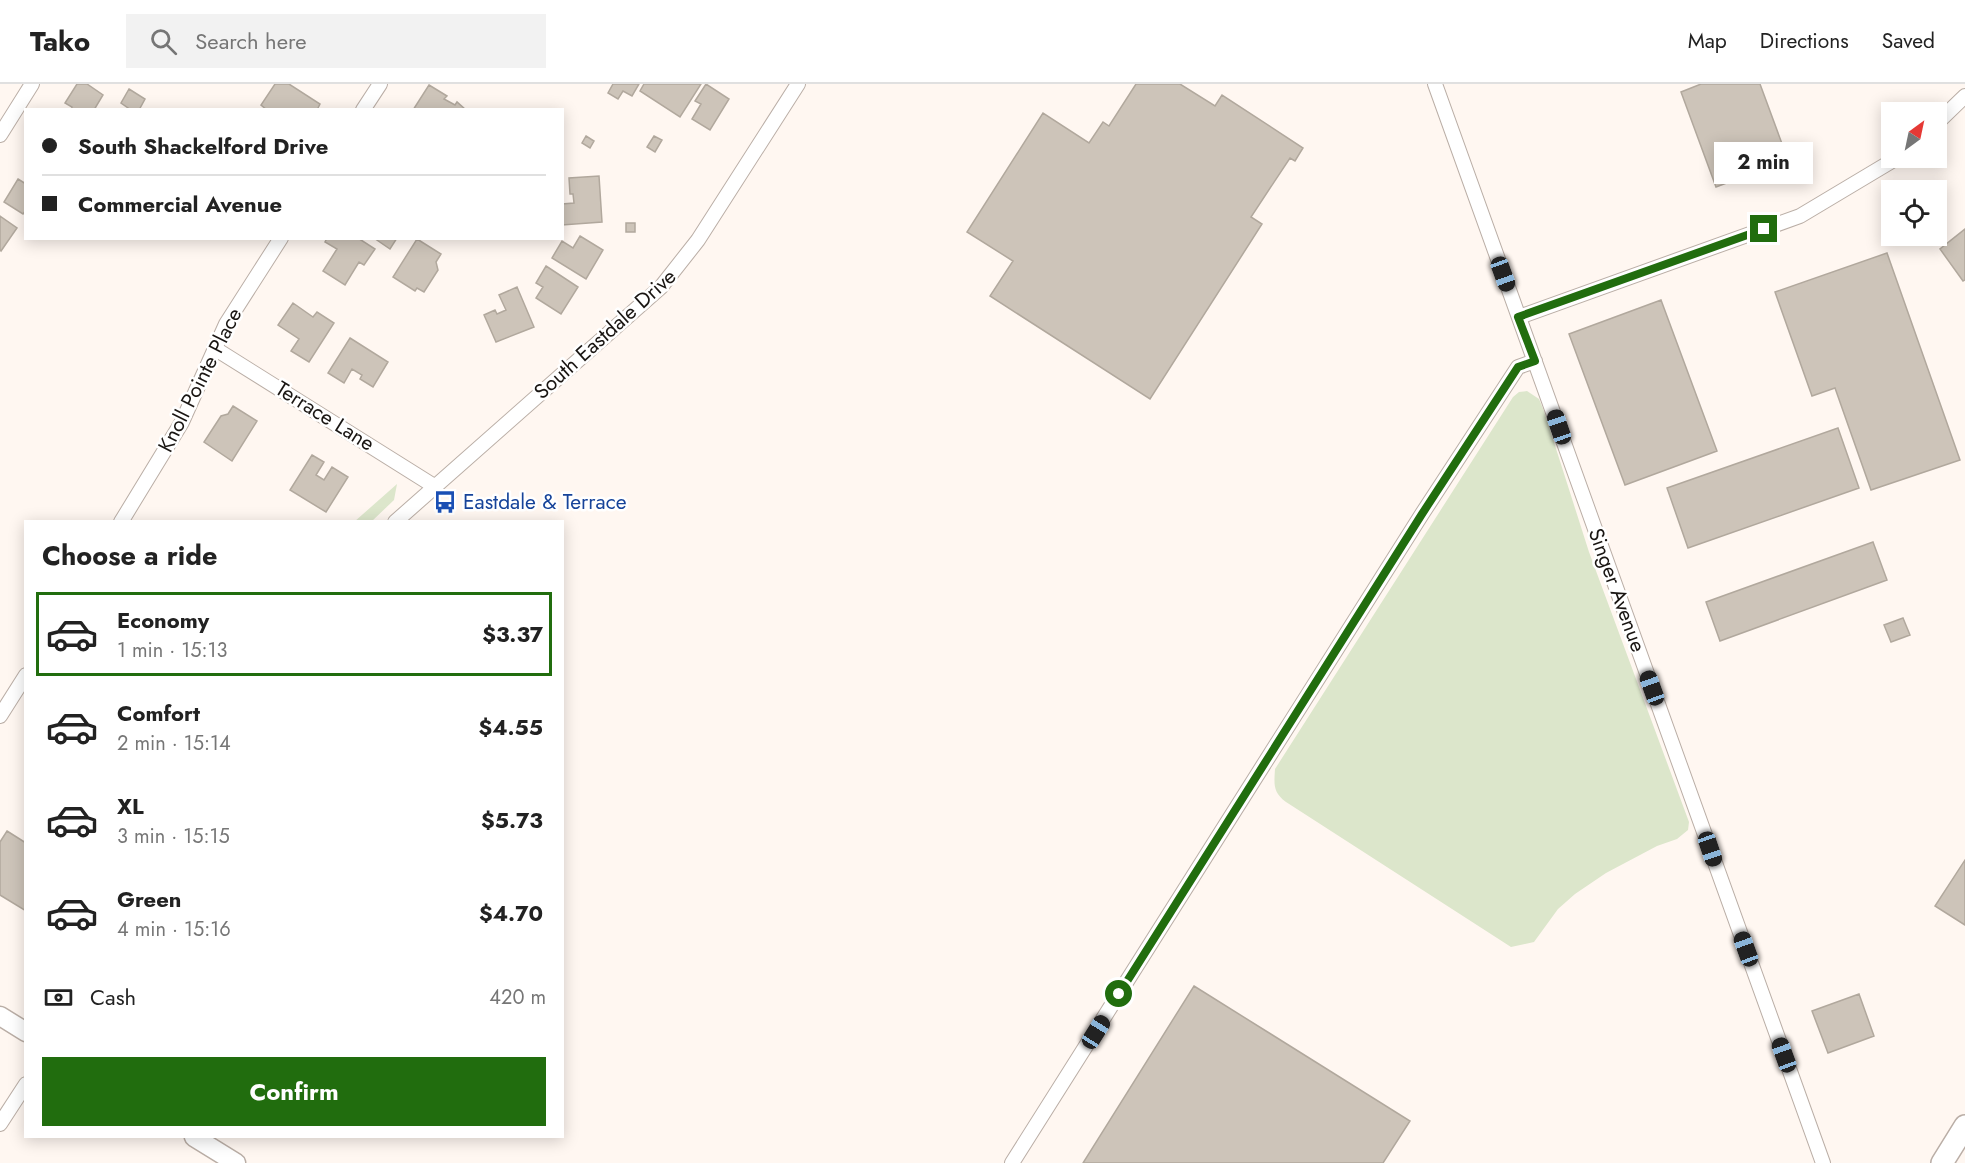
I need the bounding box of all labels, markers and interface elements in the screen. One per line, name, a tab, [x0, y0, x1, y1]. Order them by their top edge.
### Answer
search box	[126, 14, 546, 68]
text: Tako	[30, 21, 90, 62]
icon: search	[147, 25, 180, 58]
text: Search here	[195, 25, 307, 57]
text: Map	[1688, 26, 1727, 56]
text: Directions	[1760, 26, 1849, 56]
text: Saved	[1882, 26, 1935, 56]
north arrow	[1881, 102, 1947, 168]
map controls	[1881, 102, 1947, 246]
text: South Shackelford Drive	[78, 130, 328, 162]
callout: 2 min	[1714, 142, 1814, 184]
text: 2 min	[1737, 148, 1790, 177]
button: locate	[1881, 180, 1947, 246]
text: Commercial Avenue	[78, 188, 282, 220]
route end	[1750, 215, 1777, 242]
car	[1488, 254, 1518, 294]
street label: South Eastdale Drive	[527, 262, 683, 406]
street label: Knoll Pointe Place	[151, 302, 249, 457]
street label: Terrace Lane	[270, 374, 380, 458]
car	[1545, 407, 1573, 447]
place label: Eastdale & Terrace	[463, 487, 627, 517]
bus stop icon: Eastdale & Terrace	[432, 489, 458, 515]
street label: Singer Avenue	[1581, 524, 1653, 656]
text: Choose a ride	[42, 536, 217, 575]
text: Economy	[117, 604, 209, 636]
icon: car	[45, 607, 99, 661]
text: $3.37	[482, 618, 543, 650]
text: 1 min · 15:13	[117, 636, 228, 665]
car	[1637, 668, 1667, 708]
text: Comfort	[117, 697, 200, 729]
icon: car	[45, 700, 99, 754]
text: $4.55	[478, 711, 543, 743]
text: 2 min · 15:14	[117, 729, 231, 758]
text: XL	[117, 790, 144, 822]
icon: car	[45, 793, 99, 847]
text: $5.73	[481, 804, 543, 836]
text: 3 min · 15:15	[117, 822, 230, 851]
car	[1696, 829, 1724, 869]
text: Green	[117, 883, 181, 915]
icon: car	[45, 886, 99, 940]
text: $4.70	[479, 897, 543, 929]
text: 4 min · 15:16	[117, 915, 231, 944]
car	[1731, 929, 1761, 969]
route start	[1105, 980, 1132, 1007]
icon: cash	[42, 981, 75, 1014]
text: Cash	[90, 981, 136, 1013]
text: 420 m	[489, 983, 546, 1012]
car	[1079, 1012, 1113, 1052]
car	[1769, 1035, 1799, 1075]
button: Confirm	[42, 1057, 546, 1126]

